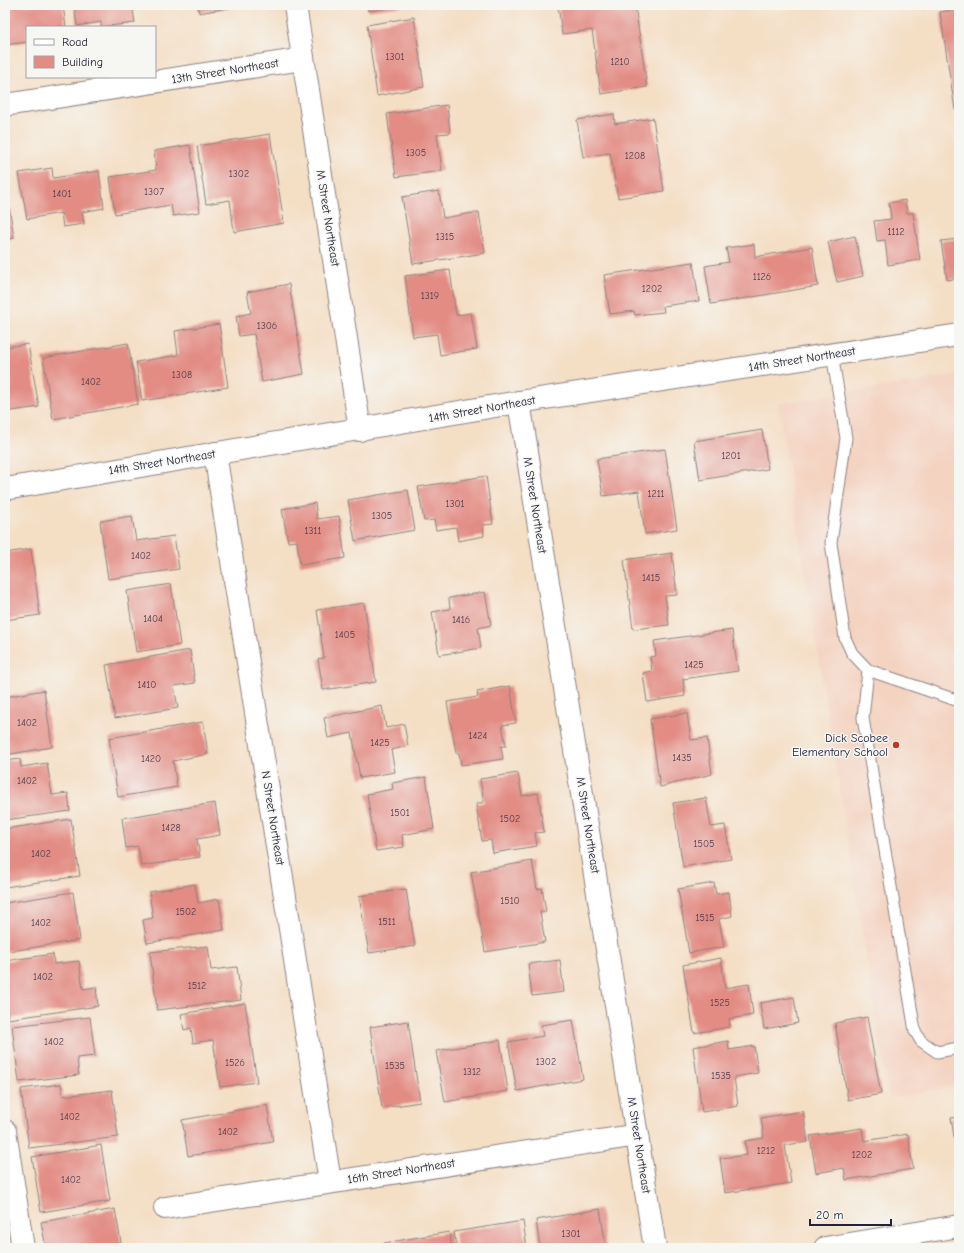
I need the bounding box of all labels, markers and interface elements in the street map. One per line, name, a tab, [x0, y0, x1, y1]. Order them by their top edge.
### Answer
legend	[26, 26, 156, 78]
text: Road	[62, 35, 88, 49]
house number: 1301	[385, 51, 405, 63]
text: Building	[62, 55, 103, 69]
street label: 13th Street Northeast	[170, 56, 280, 86]
house number: 1210	[610, 56, 630, 68]
house number: 1305	[406, 147, 426, 159]
house number: 1208	[625, 150, 645, 162]
house number: 1302	[229, 168, 249, 180]
street label: M Street Northeast	[313, 169, 343, 268]
house number: 1307	[144, 186, 164, 198]
house number: 1401	[53, 188, 71, 200]
house number: 1112	[887, 226, 905, 238]
house number: 1315	[436, 231, 454, 243]
house number: 1126	[753, 271, 771, 283]
house number: 1202	[642, 283, 662, 295]
house number: 1319	[421, 290, 439, 302]
house number: 1306	[257, 320, 277, 332]
street label: 14th Street Northeast	[748, 344, 857, 374]
house number: 1308	[172, 369, 192, 381]
house number: 1402	[81, 376, 101, 388]
street label: 14th Street Northeast	[428, 393, 537, 425]
street label: 14th Street Northeast	[108, 447, 217, 477]
house number: 1201	[721, 450, 741, 462]
street label: M Street Northeast	[520, 456, 550, 555]
house number: 1211	[647, 488, 665, 500]
house number: 1301	[445, 498, 465, 510]
house number: 1305	[372, 510, 392, 522]
house number: 1311	[305, 525, 322, 537]
house number: 1402	[131, 550, 151, 562]
house number: 1415	[642, 572, 660, 584]
house number: 1404	[143, 613, 163, 625]
house number: 1416	[452, 614, 470, 626]
house number: 1405	[335, 629, 355, 641]
house number: 1425	[684, 659, 704, 671]
house number: 1410	[138, 679, 156, 691]
house number: 1402	[17, 717, 37, 729]
house number: 1424	[469, 730, 488, 742]
place label: Dick Scobee Elementary School	[792, 731, 888, 759]
house number: 1425	[370, 737, 390, 749]
marker: Dick Scobee Elementary School	[891, 740, 901, 750]
house number: 1435	[672, 752, 692, 764]
house number: 1420	[141, 753, 161, 765]
street label: N Street Northeast	[259, 770, 287, 867]
house number: 1402	[17, 775, 37, 787]
street label: M Street Northeast	[573, 776, 603, 875]
house number: 1501	[390, 807, 410, 819]
house number: 1502	[500, 813, 520, 825]
house number: 1428	[161, 822, 181, 834]
house number: 1505	[694, 838, 714, 850]
house number: 1402	[31, 848, 51, 860]
house number: 1510	[500, 895, 520, 907]
house number: 1502	[176, 906, 196, 918]
house number: 1515	[696, 912, 714, 924]
house number: 1511	[378, 916, 396, 928]
house number: 1402	[31, 917, 51, 929]
house number: 1402	[33, 971, 53, 983]
house number: 1512	[188, 980, 206, 992]
house number: 1525	[710, 997, 730, 1009]
house number: 1402	[44, 1036, 64, 1048]
house number: 1302	[536, 1056, 556, 1068]
house number: 1526	[225, 1057, 245, 1069]
house number: 1535	[385, 1060, 405, 1072]
house number: 1312	[463, 1066, 481, 1078]
house number: 1535	[711, 1070, 731, 1082]
street label: M Street Northeast	[624, 1096, 654, 1195]
house number: 1402	[60, 1111, 80, 1123]
house number: 1402	[218, 1126, 238, 1138]
house number: 1212	[757, 1145, 775, 1157]
house number: 1202	[852, 1149, 872, 1161]
street label: 16th Street Northeast	[346, 1155, 456, 1186]
house number: 1402	[61, 1174, 81, 1186]
scale bar	[810, 1201, 891, 1227]
text: 20 m	[816, 1208, 844, 1222]
house number: 1301	[561, 1228, 581, 1240]

